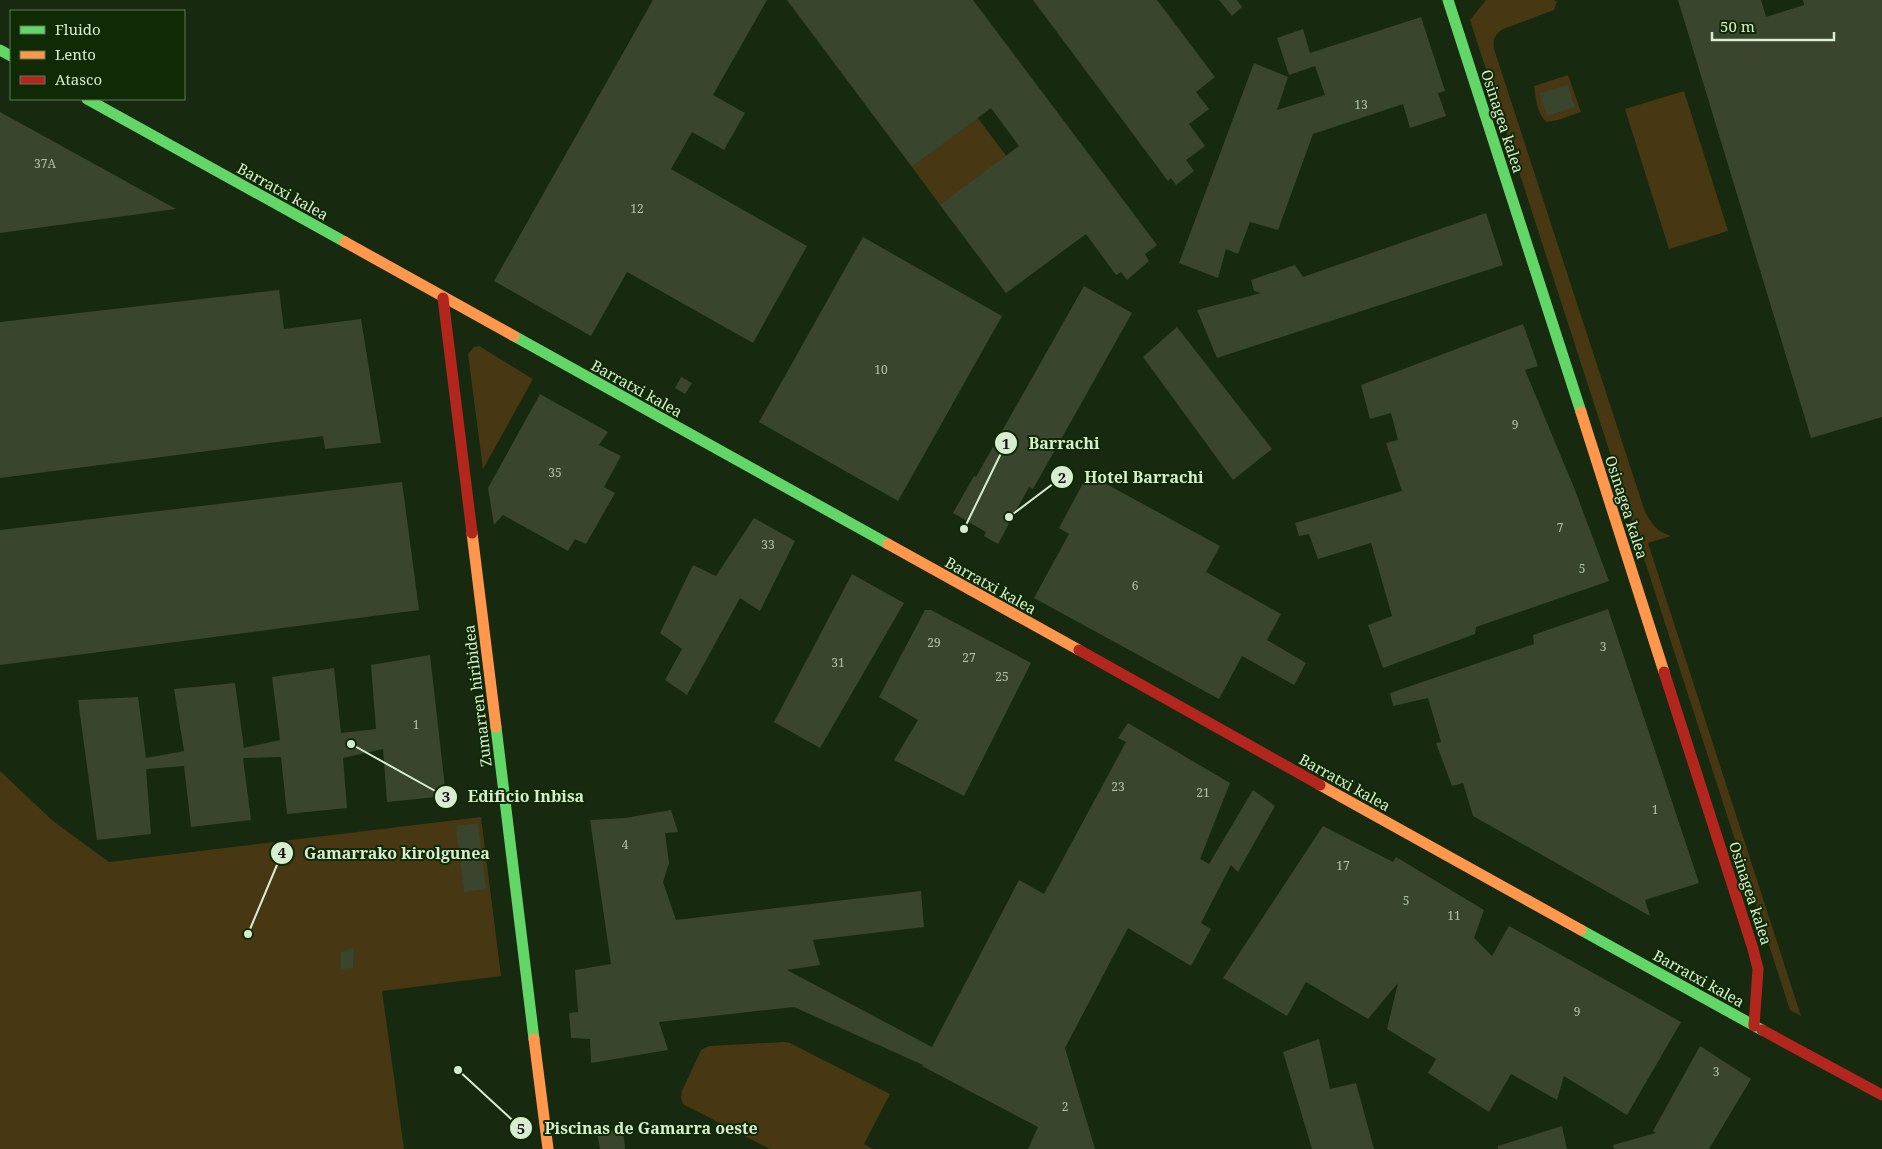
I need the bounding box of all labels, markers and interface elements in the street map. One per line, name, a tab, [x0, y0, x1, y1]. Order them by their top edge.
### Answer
legend	[10, 10, 185, 100]
scale bar	[1712, 10, 1834, 42]
text: 50 m	[1720, 16, 1755, 36]
text: Fluido	[55, 19, 101, 39]
text: Lento	[55, 44, 96, 64]
street label: Osinagea kalea	[1477, 67, 1529, 175]
text: Atasco	[55, 69, 102, 89]
house number: 13	[1354, 96, 1368, 113]
house number: 37A	[34, 155, 56, 172]
street label: Barratxi kalea	[234, 158, 332, 224]
house number: 12	[630, 200, 644, 217]
street label: Barratxi kalea	[588, 355, 686, 421]
house number: 10	[874, 361, 888, 378]
house number: 9	[1512, 416, 1518, 433]
callout: Barrachi	[994, 428, 1110, 459]
text: Barrachi	[1028, 432, 1100, 454]
text: 1	[1002, 433, 1010, 453]
street label: Osinagea kalea	[1601, 453, 1653, 561]
callout: Hotel Barrachi	[1049, 462, 1214, 493]
house number: 35	[548, 464, 562, 481]
text: Hotel Barrachi	[1084, 466, 1204, 488]
text: 2	[1058, 467, 1066, 487]
house number: 7	[1557, 519, 1564, 536]
house number: 33	[761, 536, 775, 553]
street label: Barratxi kalea	[942, 552, 1040, 618]
house number: 5	[1579, 560, 1585, 577]
house number: 6	[1132, 577, 1139, 594]
street label: Zumarren hiribidea	[458, 624, 496, 768]
house number: 29	[927, 634, 941, 651]
house number: 3	[1600, 638, 1607, 655]
house number: 27	[962, 649, 976, 666]
house number: 31	[831, 654, 845, 671]
house number: 25	[995, 668, 1009, 685]
house number: 1	[413, 716, 419, 733]
street label: Barratxi kalea	[1296, 749, 1394, 815]
house number: 23	[1111, 778, 1125, 795]
callout: Edificio Inbisa	[433, 781, 594, 812]
house number: 21	[1196, 784, 1210, 801]
text: Edificio Inbisa	[468, 785, 585, 807]
text: 3	[442, 786, 450, 806]
house number: 1	[1652, 801, 1658, 818]
house number: 4	[622, 836, 629, 853]
callout: Gamarrako kirolgunea	[269, 838, 500, 869]
street label: Osinagea kalea	[1725, 839, 1777, 947]
text: 4	[278, 842, 287, 862]
text: Gamarrako kirolgunea	[304, 842, 490, 864]
house number: 17	[1336, 857, 1350, 874]
house number: 5	[1403, 892, 1409, 909]
house number: 11	[1447, 907, 1461, 924]
street label: Barratxi kalea	[1650, 945, 1748, 1011]
house number: 9	[1574, 1003, 1580, 1020]
house number: 3	[1713, 1063, 1720, 1080]
house number: 2	[1062, 1098, 1068, 1115]
callout: Piscinas de Gamarra oeste	[509, 1113, 767, 1144]
text: Piscinas de Gamarra oeste	[544, 1117, 758, 1139]
text: 5	[517, 1118, 525, 1138]

